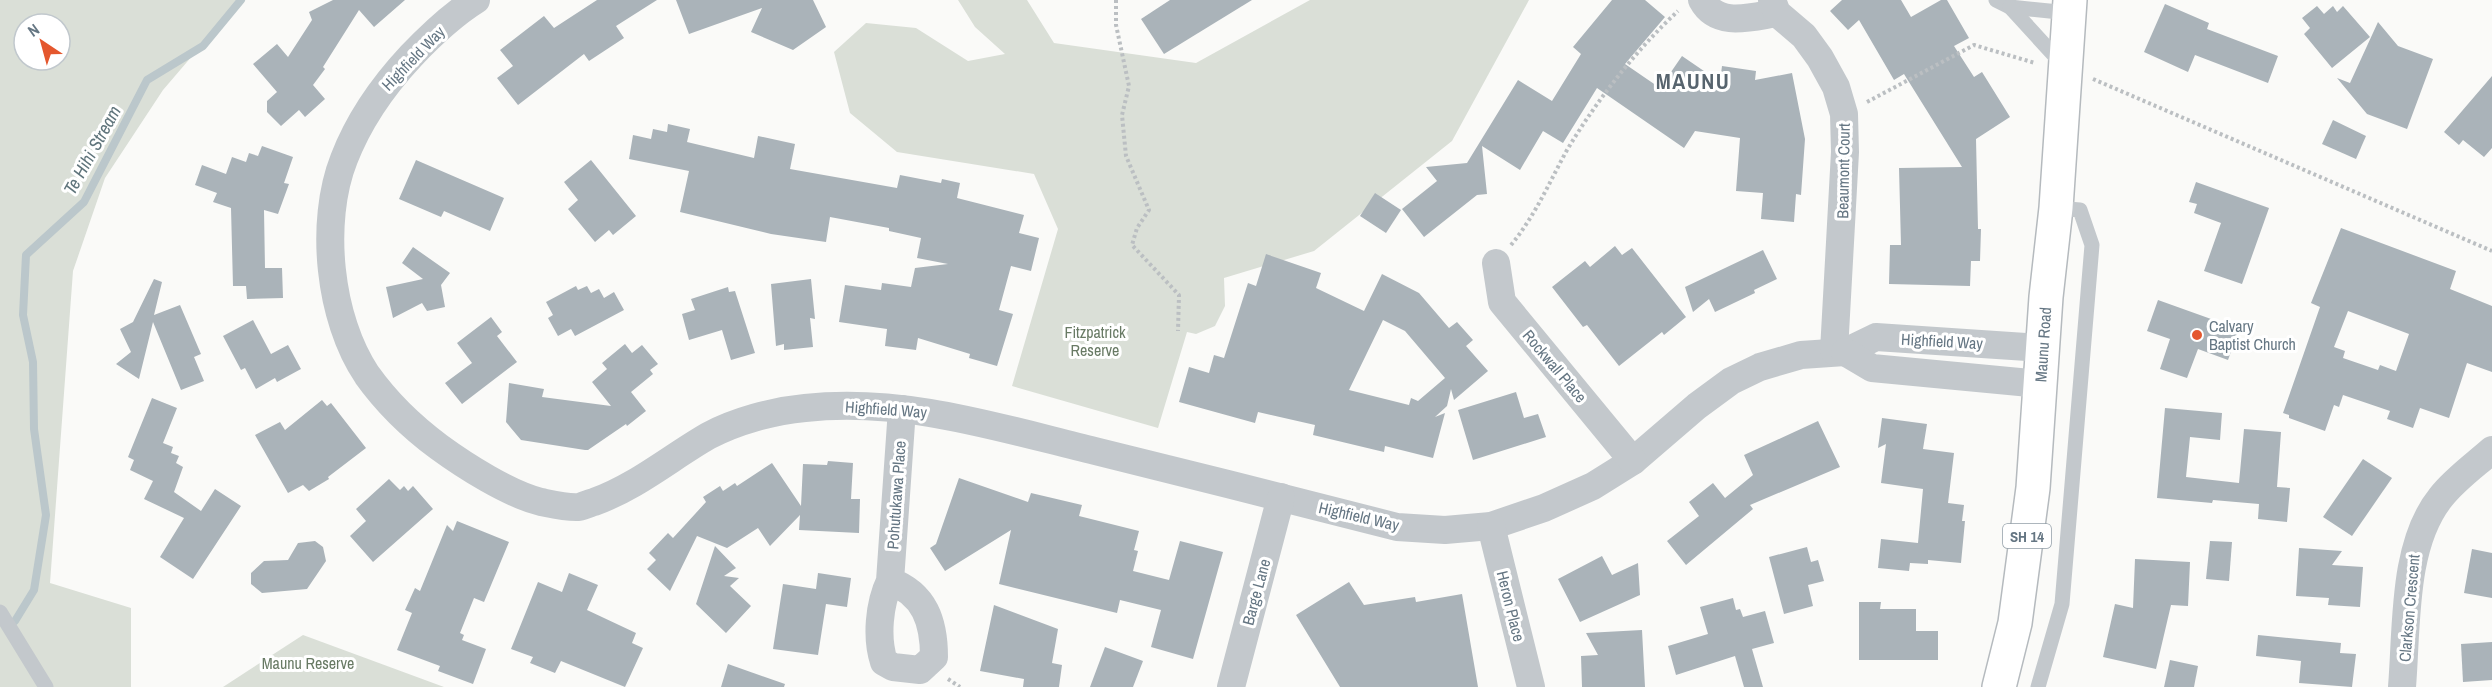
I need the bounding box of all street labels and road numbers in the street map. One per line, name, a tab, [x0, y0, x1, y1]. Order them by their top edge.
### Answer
street label: Highfield Way	[377, 21, 450, 95]
street label: Beaumont Court	[1831, 123, 1855, 219]
street label: Maunu Road	[2029, 306, 2056, 383]
street label: Rockwall Place	[1518, 325, 1592, 407]
street label: Highfield Way	[1901, 328, 1984, 354]
street label: Highfield Way	[844, 395, 928, 423]
street label: Pohutukawa Place	[881, 440, 911, 550]
street label: Highfield Way	[1317, 496, 1402, 536]
road number: SH 14	[2003, 524, 2051, 548]
street label: Clarkson Crescent	[2393, 553, 2425, 663]
street label: Barge Lane	[1237, 556, 1275, 628]
street label: Heron Place	[1492, 568, 1530, 644]

